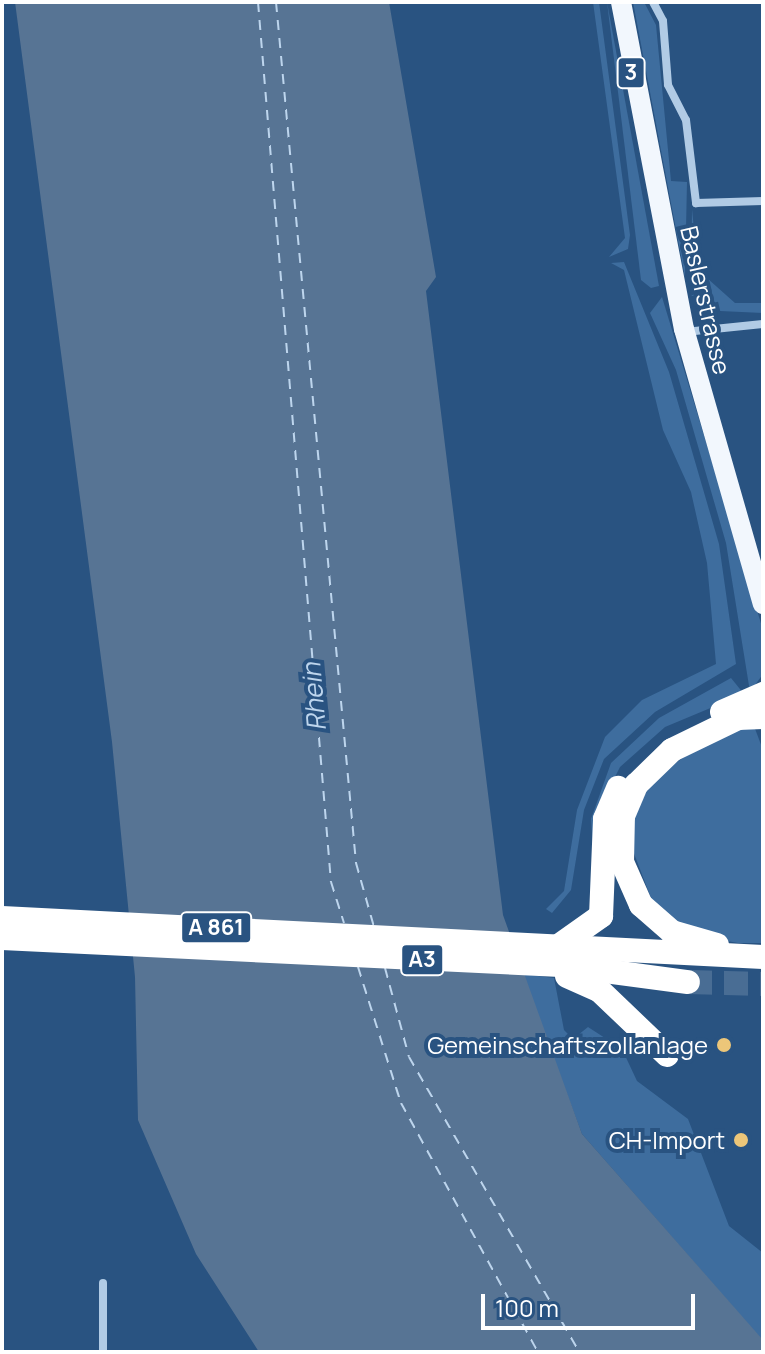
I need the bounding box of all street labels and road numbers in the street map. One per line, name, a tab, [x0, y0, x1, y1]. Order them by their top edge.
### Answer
road number: 3	[615, 55, 647, 91]
street label: Baslerstrasse	[675, 223, 737, 377]
road number: A 861	[180, 910, 252, 946]
road number: A3	[400, 942, 444, 978]

